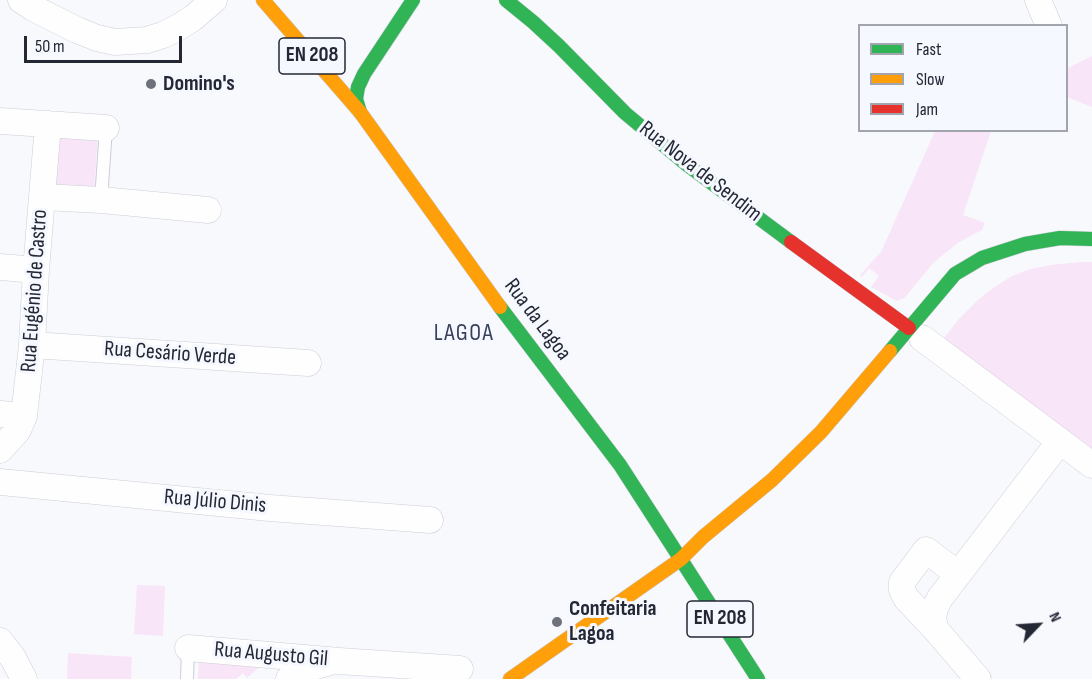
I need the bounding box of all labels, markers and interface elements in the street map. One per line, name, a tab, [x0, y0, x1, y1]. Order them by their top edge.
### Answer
scale bar	[27, 24, 184, 62]
legend	[858, 24, 1068, 132]
text: 50 m	[35, 36, 65, 57]
road number: EN 208	[279, 38, 345, 74]
text: Fast	[916, 39, 941, 60]
text: Slow	[916, 69, 945, 90]
place label: Domino's	[163, 71, 235, 97]
marker: Domino's	[144, 77, 158, 91]
text: Jam	[916, 99, 938, 120]
street label: Rua Nova de Sendim	[633, 116, 767, 228]
street label: Rua Eugénio de Castro	[16, 209, 54, 373]
street label: Rua da Lagoa	[498, 274, 576, 366]
district label: LAGOA	[434, 320, 494, 348]
street label: Rua Cesário Verde	[103, 336, 237, 372]
street label: Rua Júlio Dinis	[163, 484, 267, 520]
north arrow	[1008, 595, 1068, 655]
place label: Confeitaria Lagoa	[569, 596, 656, 648]
road number: EN 208	[687, 601, 753, 637]
text: N	[1044, 609, 1065, 625]
marker: Confeitaria Lagoa	[550, 615, 564, 629]
street label: Rua Augusto Gil	[213, 637, 329, 673]

